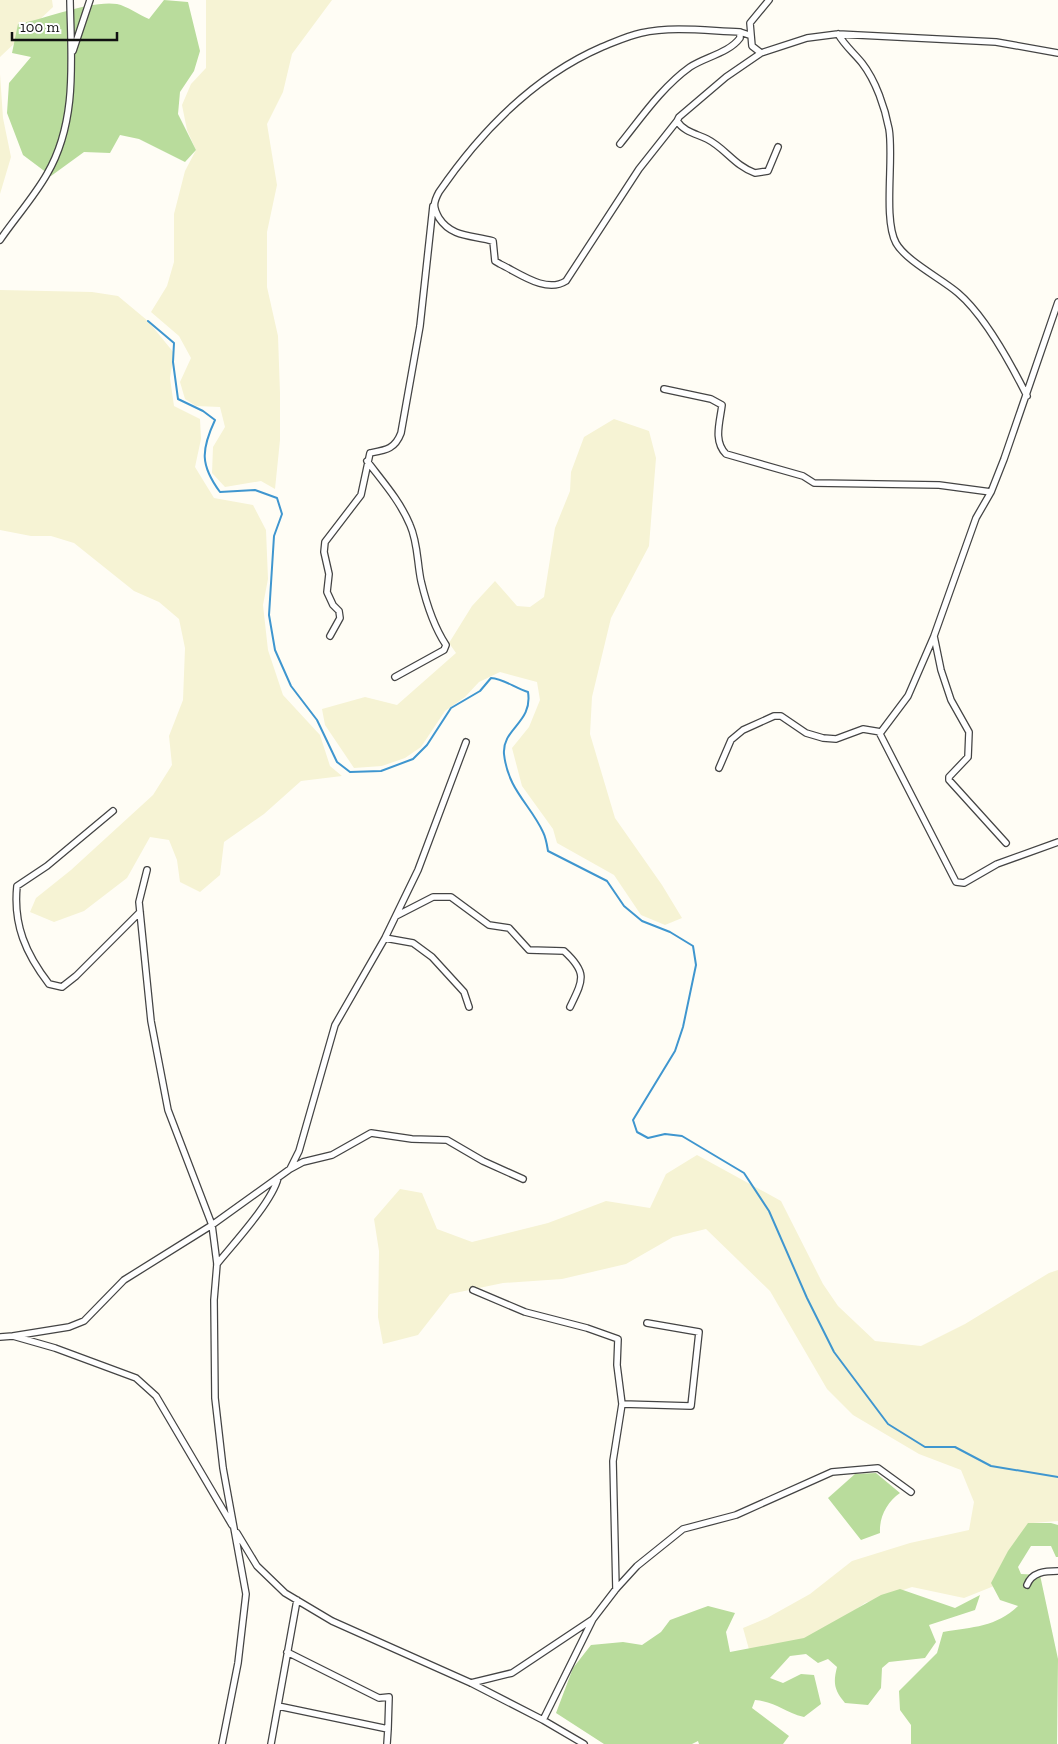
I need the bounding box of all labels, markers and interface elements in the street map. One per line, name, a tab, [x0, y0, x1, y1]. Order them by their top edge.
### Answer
scale bar	[12, 10, 118, 42]
text: 100 m	[20, 18, 59, 36]

